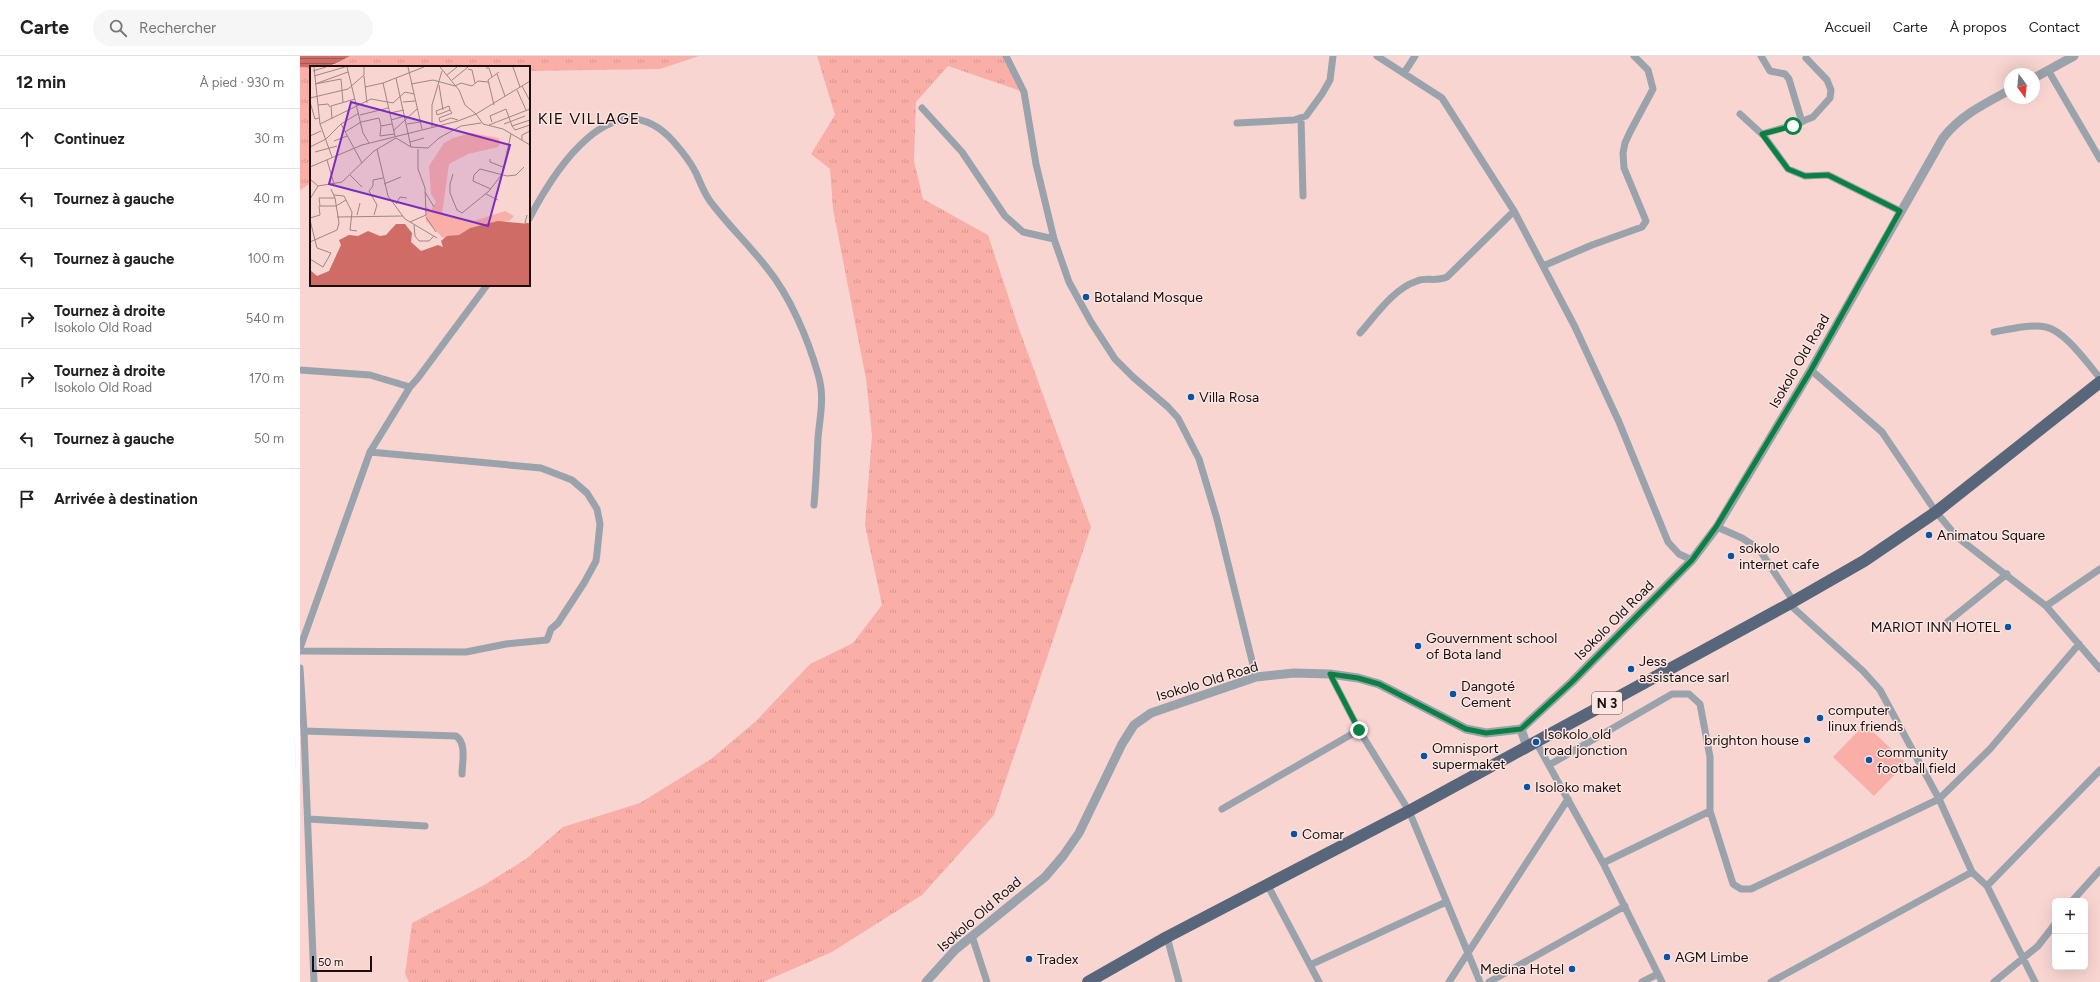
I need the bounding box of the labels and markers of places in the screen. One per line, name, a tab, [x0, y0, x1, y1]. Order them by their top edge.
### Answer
place label: Botaland Mosque	[1094, 289, 1203, 306]
marker: Botaland Mosque	[1081, 292, 1091, 302]
place label: Villa Rosa	[1199, 389, 1259, 406]
marker: Villa Rosa	[1186, 392, 1196, 402]
place label: Animatou Square	[1937, 527, 2046, 544]
marker: Animatou Square	[1924, 530, 1934, 540]
place label: sokolo internet cafe	[1739, 540, 1820, 573]
marker: sokolo internet cafe	[1726, 551, 1736, 561]
place label: MARIOT INN HOTEL	[1871, 619, 2001, 636]
marker: MARIOT INN HOTEL	[2003, 622, 2013, 632]
place label: Gouvernment school of Bota land	[1426, 630, 1557, 663]
marker: Gouvernment school of Bota land	[1413, 641, 1423, 651]
place label: Jess assistance sarl	[1639, 653, 1729, 686]
marker: Jess assistance sarl	[1626, 664, 1636, 674]
place label: Dangoté Cement	[1461, 678, 1515, 711]
marker: Dangoté Cement	[1448, 689, 1458, 699]
place label: computer linux friends	[1828, 702, 1903, 735]
marker: computer linux friends	[1815, 713, 1825, 723]
place label: Isokolo old road jonction	[1544, 726, 1628, 759]
place label: brighton house	[1704, 732, 1799, 749]
marker: brighton house	[1802, 735, 1812, 745]
marker: Isokolo old road jonction	[1531, 737, 1541, 747]
place label: Omnisport supermaket	[1432, 740, 1506, 773]
place label: community football field	[1877, 744, 1956, 777]
marker: Omnisport supermaket	[1419, 751, 1429, 761]
marker: community football field	[1864, 755, 1874, 765]
place label: Isoloko maket	[1535, 779, 1621, 796]
marker: Isoloko maket	[1522, 782, 1532, 792]
place label: Comar	[1302, 826, 1344, 843]
marker: Comar	[1289, 829, 1299, 839]
place label: AGM Limbe	[1675, 949, 1749, 966]
place label: Tradex	[1037, 951, 1079, 968]
marker: AGM Limbe	[1662, 952, 1672, 962]
marker: Tradex	[1024, 954, 1034, 964]
place label: Medina Hotel	[1480, 961, 1564, 978]
marker: Medina Hotel	[1567, 964, 1577, 974]

